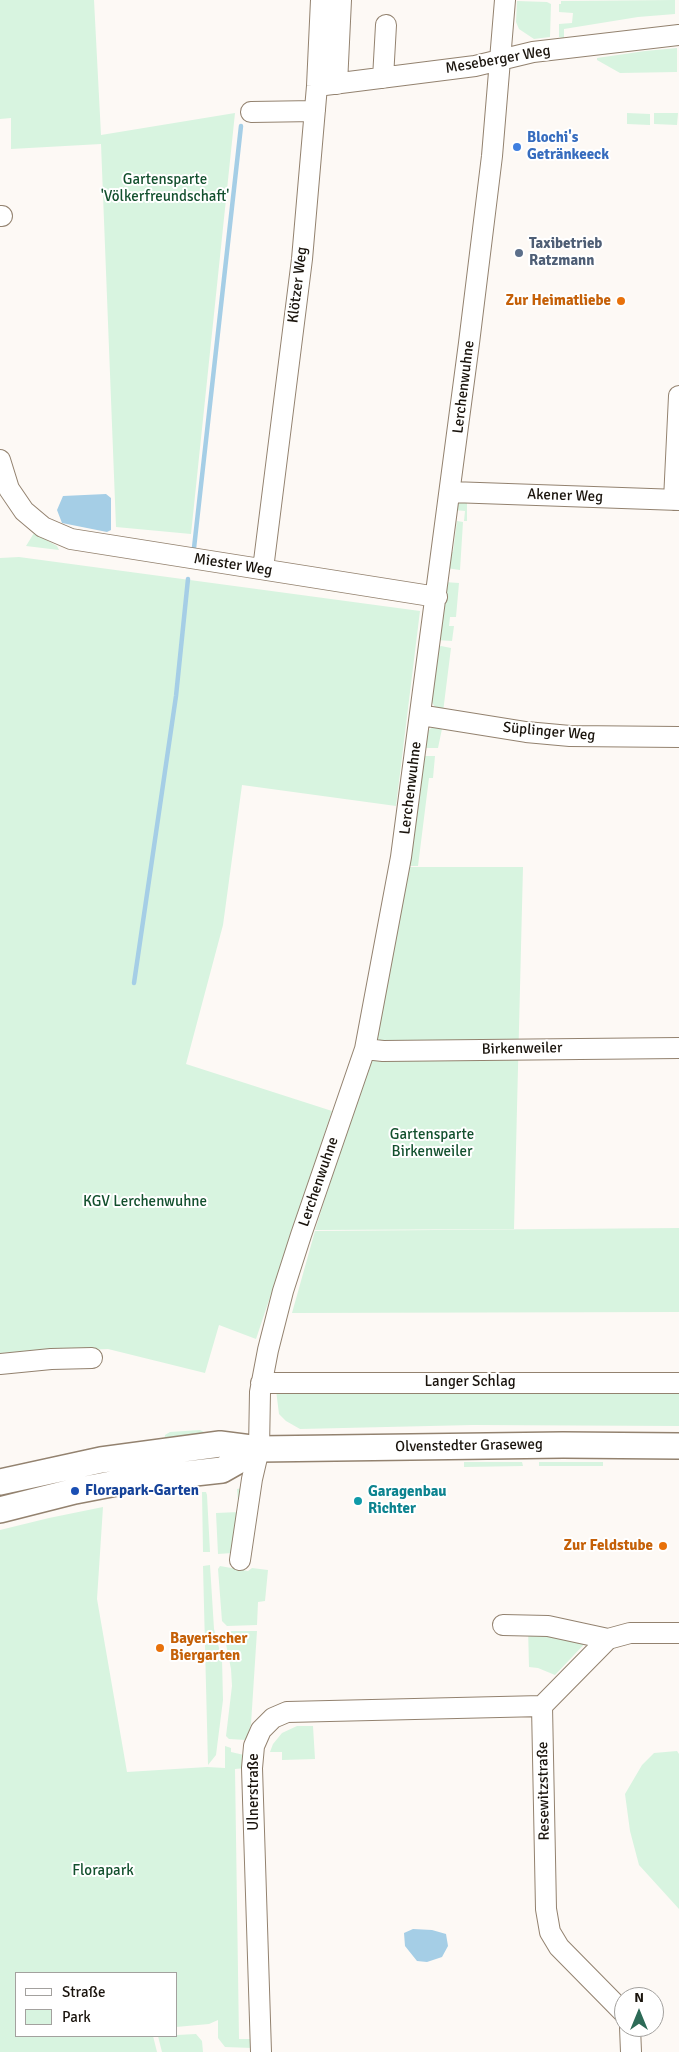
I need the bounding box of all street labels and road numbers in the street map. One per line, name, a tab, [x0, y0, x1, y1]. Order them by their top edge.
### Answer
street label: Meseberger Weg	[444, 42, 552, 78]
street label: Klötzer Weg	[284, 246, 312, 324]
street label: Lerchenwuhne	[449, 339, 479, 435]
street label: Akener Weg	[527, 486, 603, 506]
street label: Miester Weg	[192, 550, 274, 580]
street label: Süplinger Weg	[502, 719, 596, 745]
street label: Lerchenwuhne	[396, 740, 426, 836]
street label: Birkenweiler	[481, 1039, 563, 1059]
street label: Lerchenwuhne	[295, 1135, 343, 1229]
street label: Langer Schlag	[424, 1373, 516, 1391]
street label: Olvenstedter Graseweg	[395, 1436, 543, 1456]
street label: Resewitzstraße	[534, 1741, 554, 1841]
street label: Ulnerstraße	[245, 1753, 263, 1831]

